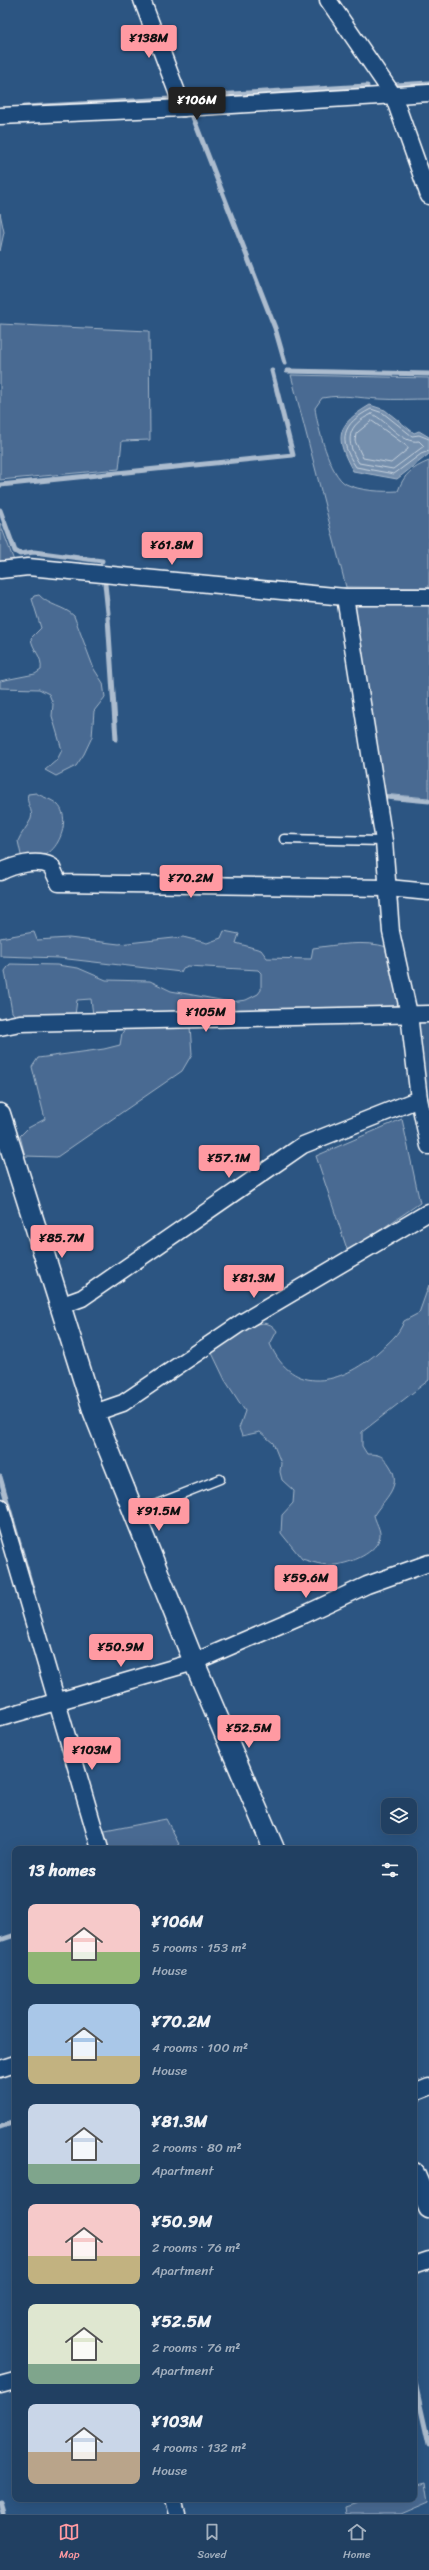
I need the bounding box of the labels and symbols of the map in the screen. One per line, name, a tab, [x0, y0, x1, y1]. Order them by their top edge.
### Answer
pin: ¥138M	[121, 25, 177, 59]
pin: ¥106M	[169, 87, 225, 121]
pin: ¥61.8M	[139, 532, 205, 566]
pin: ¥70.2M	[158, 865, 224, 899]
pin: ¥105M	[178, 999, 234, 1033]
pin: ¥57.1M	[196, 1145, 262, 1179]
pin: ¥85.7M	[29, 1225, 95, 1259]
pin: ¥81.3M	[221, 1265, 287, 1299]
pin: ¥91.5M	[126, 1498, 192, 1532]
pin: ¥59.6M	[273, 1565, 339, 1599]
pin: ¥50.9M	[88, 1634, 154, 1668]
pin: ¥52.5M	[216, 1715, 282, 1749]
pin: ¥103M	[64, 1737, 120, 1771]

